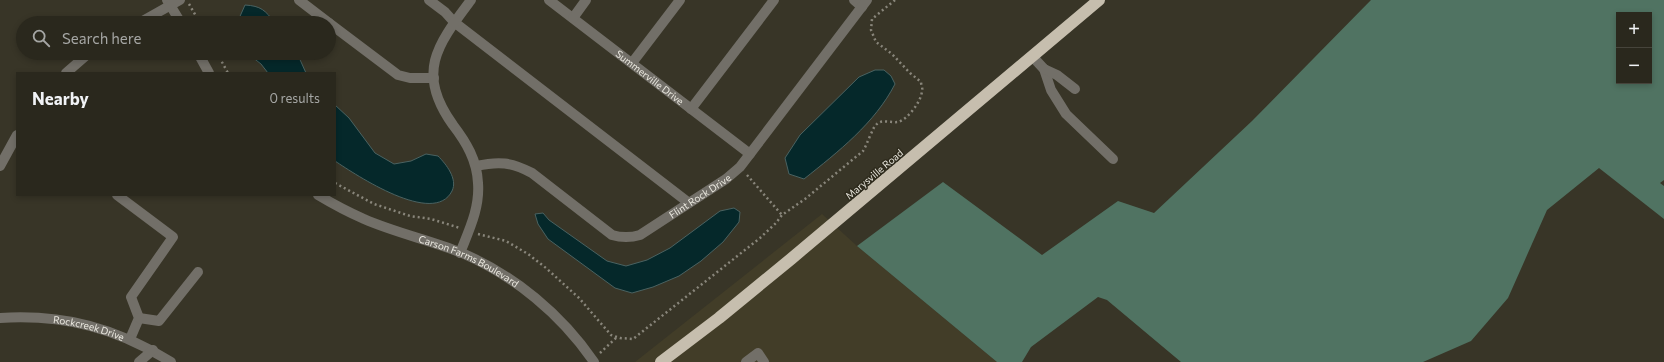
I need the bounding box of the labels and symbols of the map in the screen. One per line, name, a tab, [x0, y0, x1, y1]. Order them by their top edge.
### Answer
street label: Summerville Drive	[613, 47, 686, 107]
street label: Marysville Road	[843, 146, 905, 202]
street label: Flint Rock Drive	[667, 172, 733, 221]
street label: Carson Farms Boulevard	[417, 232, 521, 290]
street label: Rockcreek Drive	[53, 313, 126, 343]

